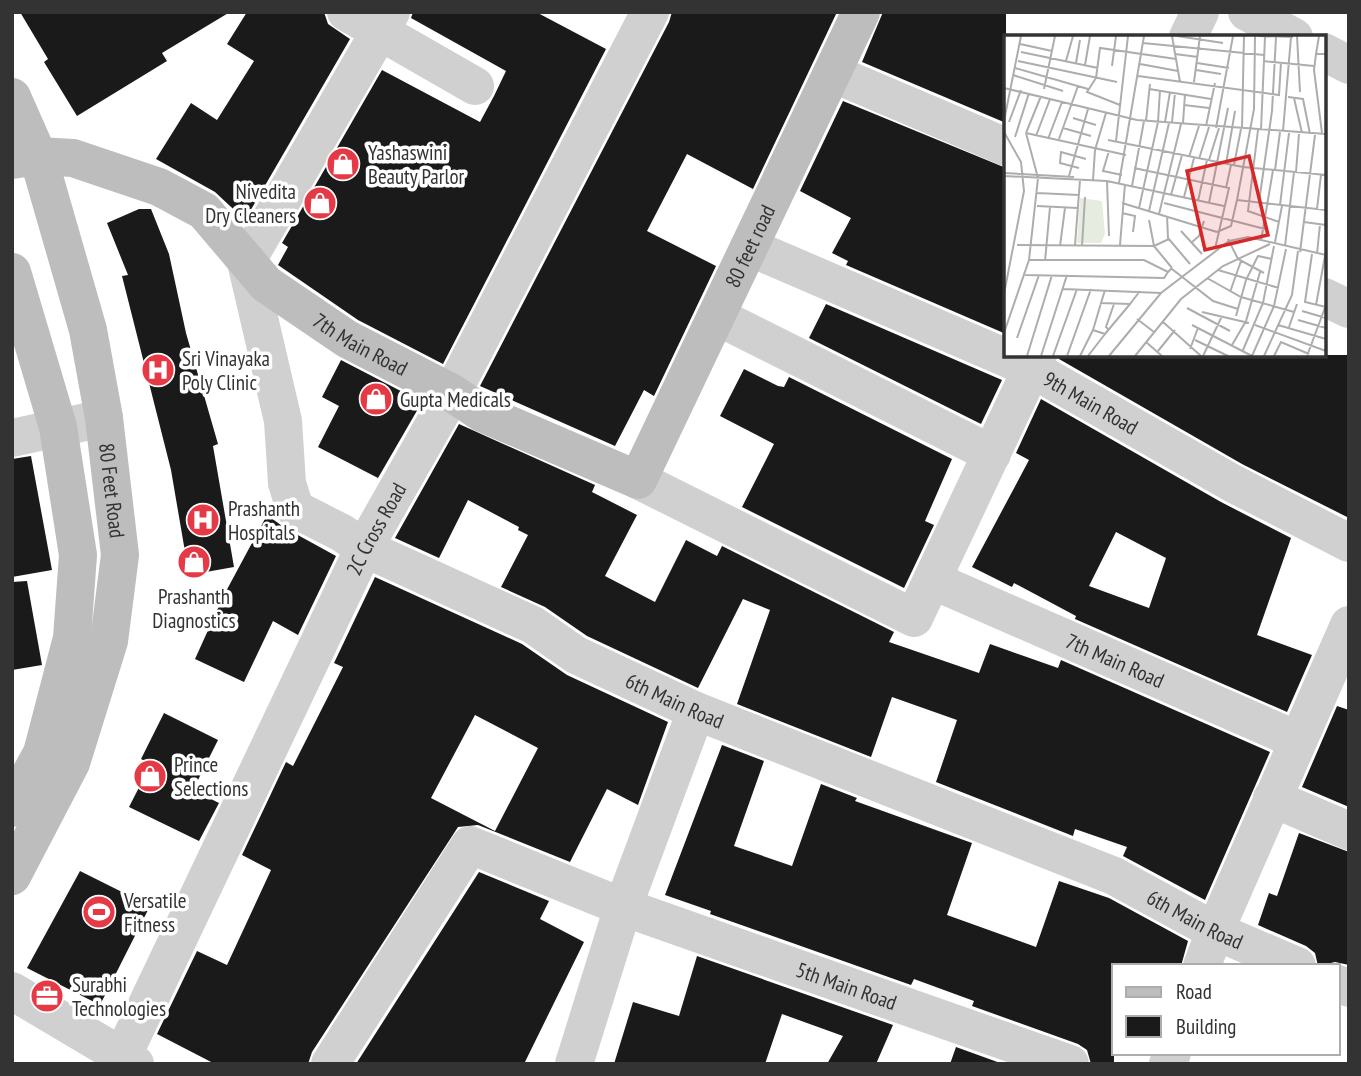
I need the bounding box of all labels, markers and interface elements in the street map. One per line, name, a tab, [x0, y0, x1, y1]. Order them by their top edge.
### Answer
inset map	[1004, 35, 1326, 357]
place label: Yashaswini Beauty Parlor	[368, 139, 464, 190]
shop icon: Yashaswini Beauty Parlor	[324, 145, 362, 183]
place label: Nivedita Dry Cleaners	[205, 178, 296, 229]
shop icon: Nivedita Dry Cleaners	[301, 184, 339, 222]
street label: 80 feet road	[718, 200, 781, 292]
street label: 7th Main Road	[308, 306, 412, 381]
place label: Sri Vinayaka Poly Clinic	[182, 345, 270, 396]
hospital icon: Sri Vinayaka Poly Clinic	[139, 351, 177, 389]
street label: 9th Main Road	[1039, 365, 1143, 440]
shop icon: Gupta Medicals	[357, 380, 395, 418]
place label: Gupta Medicals	[400, 386, 511, 413]
street label: 80 Feet Road	[94, 442, 131, 539]
street label: 2C Cross Road	[340, 478, 412, 579]
place label: Prashanth Hospitals	[228, 495, 300, 546]
hospital icon: Prashanth Hospitals	[184, 501, 222, 539]
shop icon: Prashanth Diagnostics	[175, 543, 213, 581]
place label: Prashanth Diagnostics	[152, 583, 236, 634]
street label: 7th Main Road	[1062, 627, 1169, 694]
street label: 6th Main Road	[621, 667, 728, 734]
place label: Prince Selections	[174, 751, 248, 802]
shop icon: Prince Selections	[131, 757, 169, 795]
street label: 6th Main Road	[1142, 883, 1247, 955]
place label: Versatile Fitness	[123, 887, 187, 938]
sports icon: Versatile Fitness	[80, 893, 118, 931]
street label: 5th Main Road	[793, 955, 901, 1016]
legend	[1112, 964, 1340, 1055]
place label: Surabhi Technologies	[72, 971, 166, 1022]
office icon: Surabhi Technologies	[28, 977, 66, 1015]
text: Road	[1176, 978, 1212, 1005]
text: Building	[1176, 1013, 1236, 1040]

